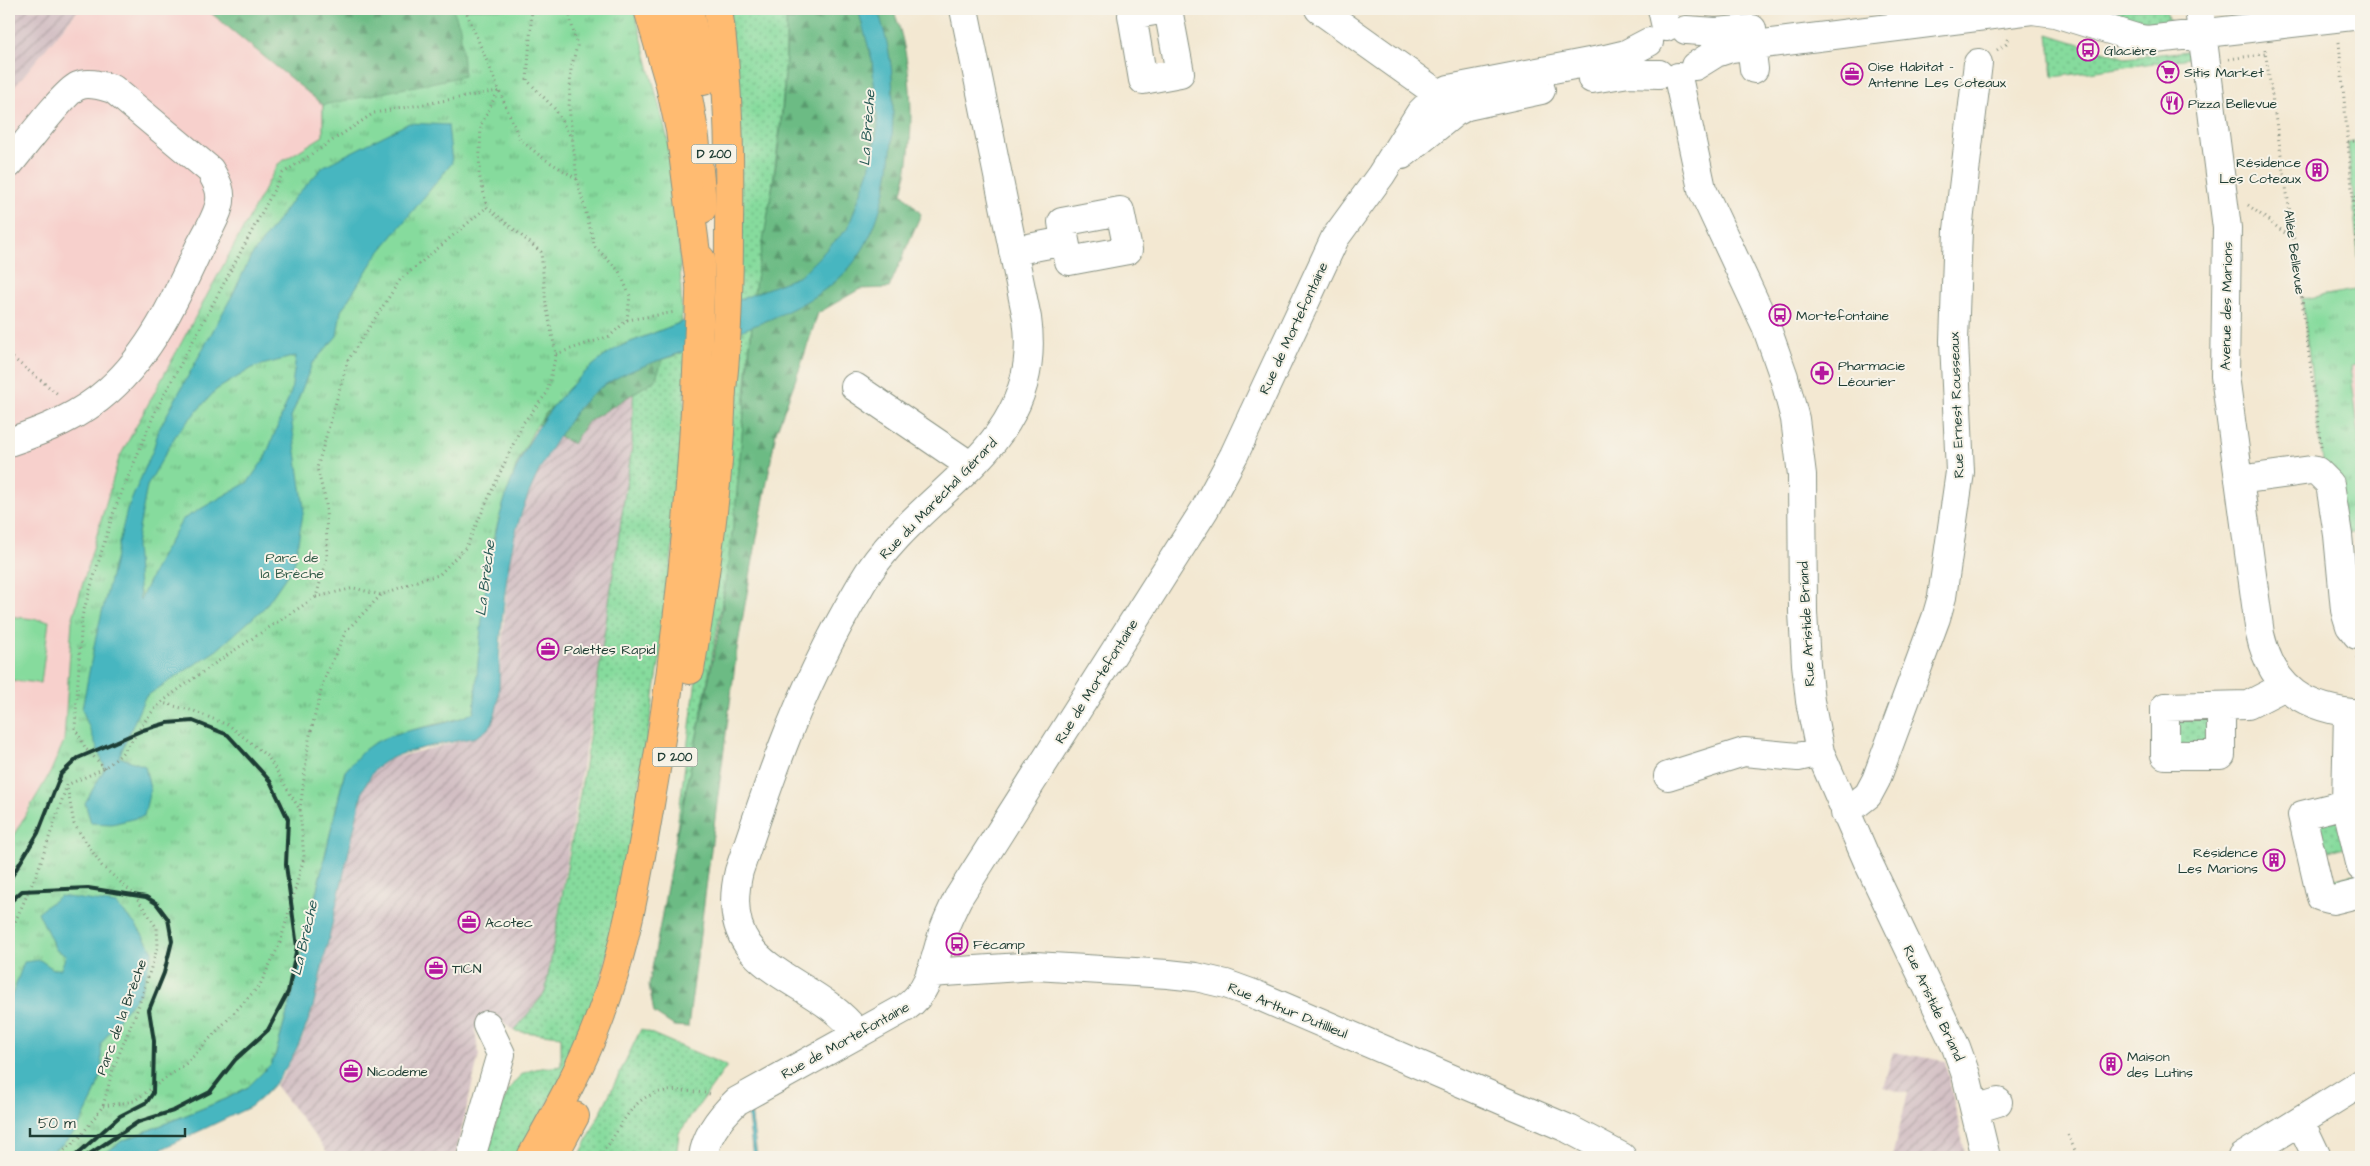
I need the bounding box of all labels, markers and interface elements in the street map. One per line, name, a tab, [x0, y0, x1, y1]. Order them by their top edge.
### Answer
bus stop icon: Glacière	[2076, 38, 2100, 62]
place label: Glacière	[2104, 41, 2157, 61]
place label: Oise Habitat - Antenne Les Coteaux	[1868, 57, 2007, 93]
supermarket icon: Sitis Market	[2156, 60, 2180, 84]
office icon: Oise Habitat - Antenne Les Coteaux	[1840, 62, 1864, 86]
place label: Sitis Market	[2184, 63, 2264, 83]
water label: La Brèche	[854, 88, 881, 167]
restaurant icon: Pizza Bellevue	[2160, 91, 2184, 115]
place label: Pizza Bellevue	[2188, 94, 2278, 114]
road number: D 200	[692, 144, 736, 164]
place label: Résidence Les Coteaux	[2219, 153, 2301, 189]
building icon: Résidence Les Coteaux	[2305, 158, 2329, 182]
street label: Allée Bellevue	[2278, 208, 2310, 296]
street label: Avenue des Marions	[2216, 241, 2238, 371]
street label: Rue de Mortefontaine	[1254, 259, 1334, 398]
bus stop icon: Mortefontaine	[1768, 303, 1792, 327]
place label: Mortefontaine	[1796, 306, 1890, 326]
street label: Rue Ernest Rousseaux	[1944, 331, 1970, 479]
place label: Pharmacie Léourier	[1838, 356, 1906, 392]
pharmacy icon: Pharmacie Léourier	[1810, 361, 1834, 385]
street label: Rue du Maréchal Gérard	[875, 434, 1002, 564]
water label: La Brèche	[470, 538, 501, 617]
park label: Parc de la Brèche	[260, 548, 324, 584]
street label: Rue Aristide Briand	[1794, 561, 1820, 687]
street label: Rue de Mortefontaine	[1050, 615, 1144, 748]
office icon: Palettes Rapid	[536, 637, 560, 661]
place label: Palettes Rapid	[564, 640, 656, 660]
road number: D 200	[652, 748, 698, 766]
place label: Résidence Les Marions	[2178, 843, 2258, 879]
building icon: Résidence Les Marions	[2262, 848, 2286, 872]
water label: La Brèche	[286, 898, 323, 978]
office icon: Acotec	[457, 910, 481, 934]
place label: Acotec	[485, 913, 533, 933]
bus stop icon: Fécamp	[945, 932, 969, 956]
place label: Fécamp	[973, 935, 1025, 955]
street label: Rue Aristide Briand	[1898, 942, 1969, 1064]
street label: Parc de la Brèche	[92, 956, 152, 1078]
office icon: TICN	[424, 956, 448, 980]
place label: TICN	[452, 959, 482, 979]
street label: Rue Arthur Dutillieul	[1225, 978, 1350, 1044]
street label: Rue de Mortefontaine	[778, 997, 914, 1084]
place label: Maison des Lutins	[2127, 1047, 2193, 1083]
building icon: Maison des Lutins	[2099, 1052, 2123, 1076]
office icon: Nicodeme	[339, 1059, 363, 1083]
place label: Nicodeme	[367, 1062, 428, 1082]
scale bar	[30, 1106, 185, 1138]
text: 50 m	[38, 1113, 76, 1134]

